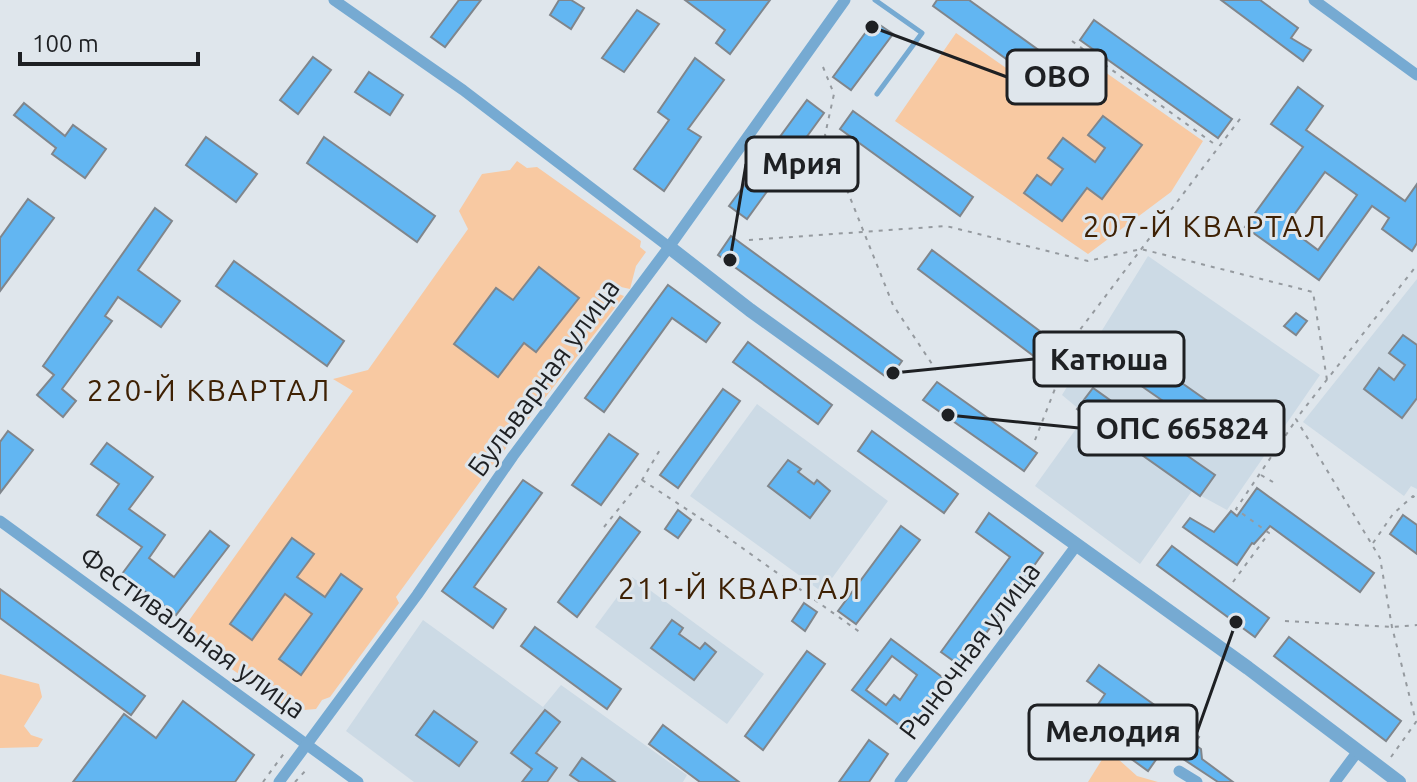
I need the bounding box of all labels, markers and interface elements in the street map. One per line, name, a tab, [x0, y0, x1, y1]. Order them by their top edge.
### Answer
scale bar	[20, 16, 198, 66]
text: 100 m	[32, 30, 99, 57]
callout: ОВО	[1007, 50, 1106, 104]
text: ОВО	[1023, 59, 1091, 93]
callout: Мрия	[746, 137, 858, 191]
text: Мрия	[762, 146, 842, 180]
district label: 207-Й КВАРТАЛ	[1083, 209, 1327, 243]
street label: Бульварная улица	[461, 272, 625, 482]
callout: Катюша	[1034, 332, 1184, 386]
text: Катюша	[1050, 342, 1168, 376]
district label: 220-Й КВАРТАЛ	[87, 373, 331, 407]
callout: ОПС 665824	[1079, 401, 1284, 455]
text: ОПС 665824	[1095, 411, 1269, 445]
street label: Фестивальная улица	[74, 540, 312, 724]
street label: Рыночная улица	[892, 555, 1046, 745]
district label: 211-Й КВАРТАЛ	[618, 571, 862, 605]
callout: Мелодия	[1029, 705, 1197, 759]
text: Мелодия	[1045, 714, 1181, 748]

